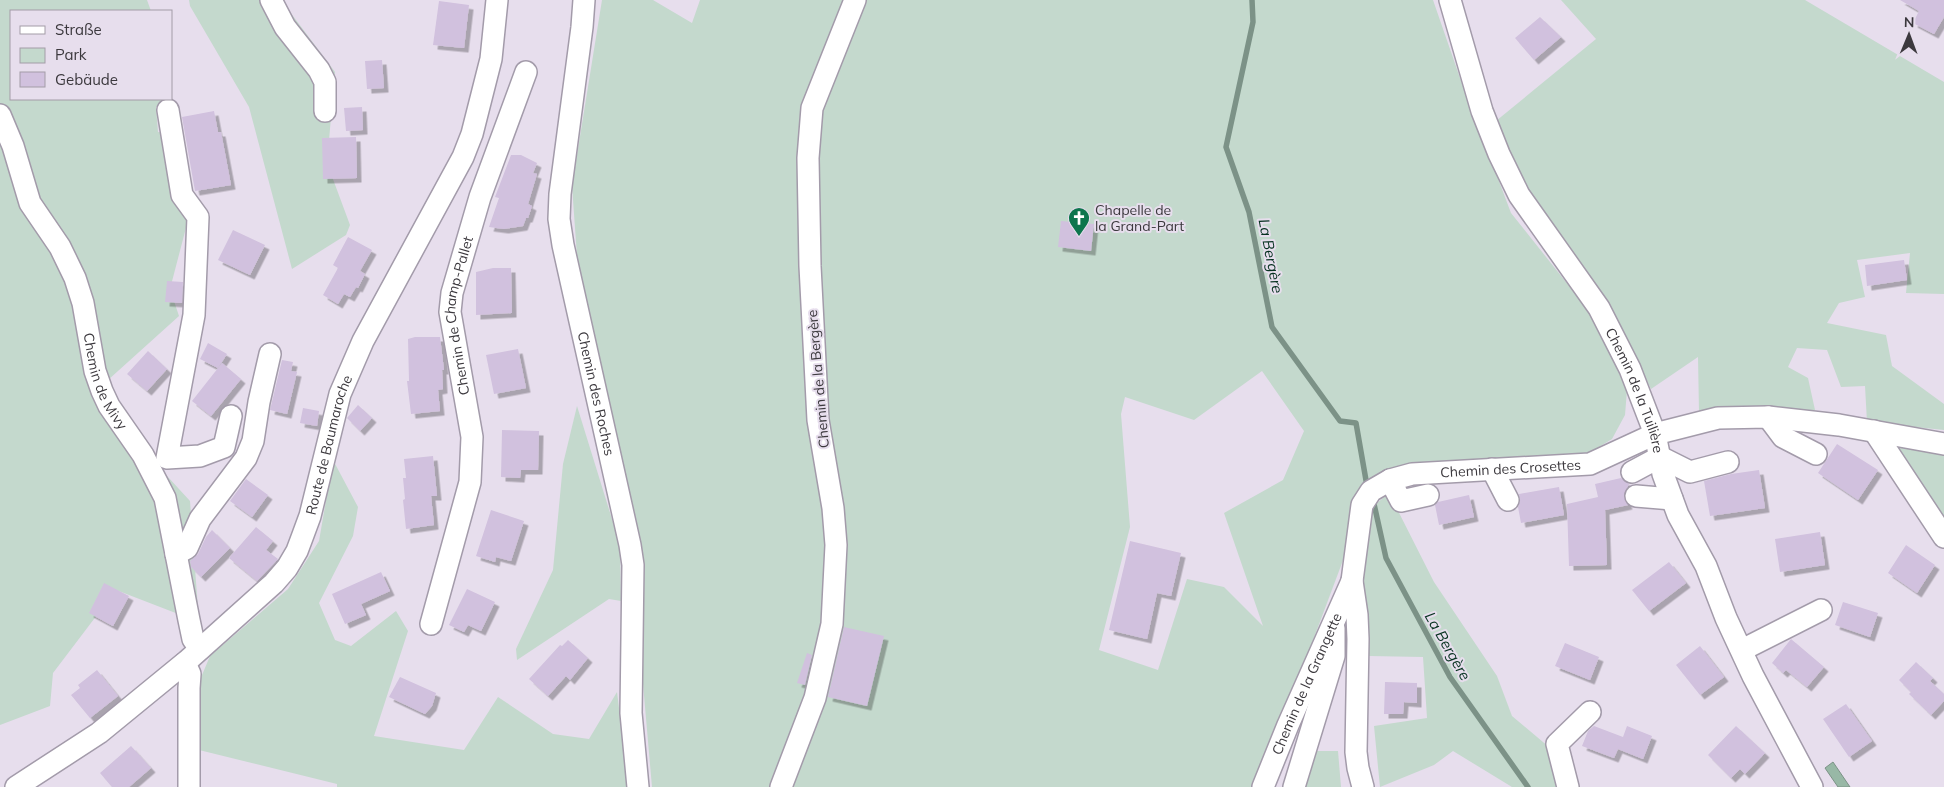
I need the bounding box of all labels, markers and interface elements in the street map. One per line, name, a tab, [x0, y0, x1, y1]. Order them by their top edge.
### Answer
legend	[10, 10, 172, 100]
north arrow	[1884, 10, 1934, 60]
text: N	[1904, 13, 1915, 31]
text: Straße	[55, 20, 102, 39]
text: Park	[55, 45, 87, 64]
text: Gebäude	[55, 70, 118, 89]
place label: Chapelle de la Grand-Part	[1095, 201, 1184, 235]
church icon: Chapelle de la Grand-Part	[1067, 206, 1091, 237]
water label: La Bergère	[1254, 217, 1288, 295]
street label: Chemin de Champ-Pallet	[441, 234, 477, 397]
street label: Chemin de la Bergère	[803, 309, 833, 449]
street label: Chemin de la Tuilière	[1602, 325, 1668, 454]
street label: Chemin des Roches	[574, 330, 619, 457]
street label: Chemin de Mivy	[79, 331, 132, 434]
street label: Route de Baumaroche	[302, 372, 356, 517]
street label: Chemin des Crosettes	[1440, 456, 1581, 481]
water label: La Bergère	[1421, 609, 1475, 683]
street label: Chemin de la Grangette	[1268, 610, 1346, 758]

